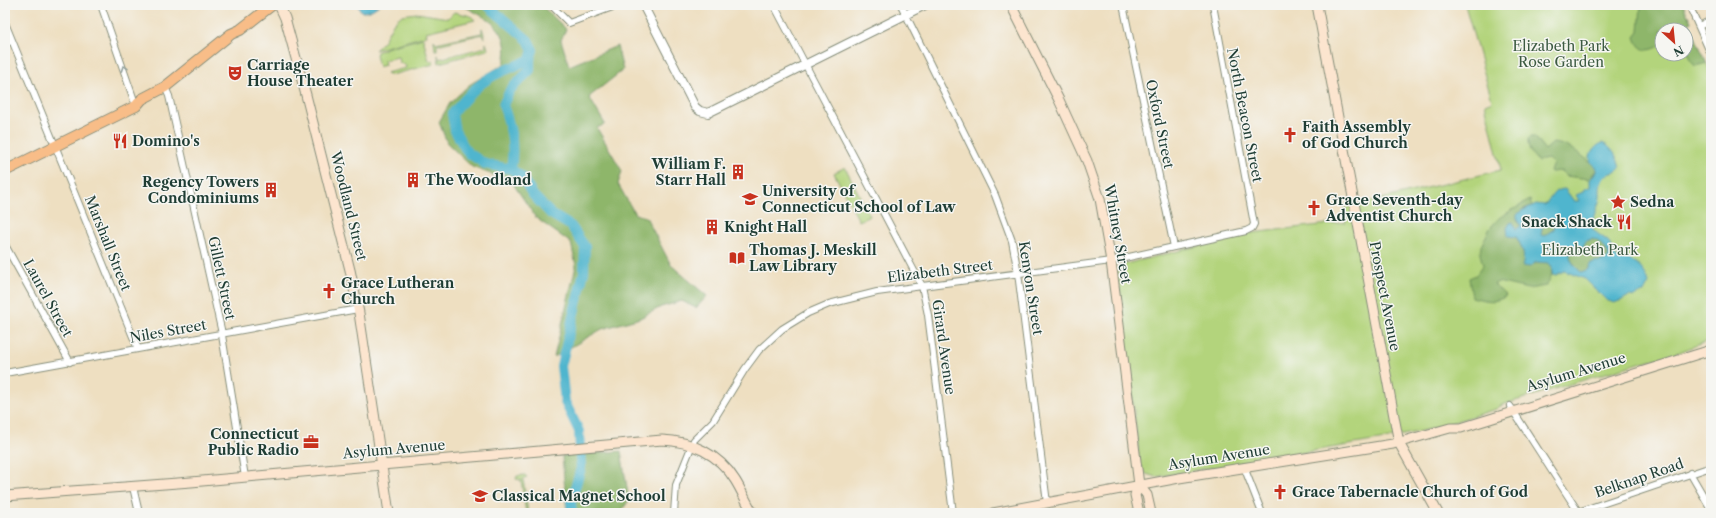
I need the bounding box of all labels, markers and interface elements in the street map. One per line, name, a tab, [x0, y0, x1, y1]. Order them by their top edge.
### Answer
north arrow	[1654, 22, 1694, 62]
park label: Elizabeth Park Rose Garden	[1513, 37, 1610, 71]
text: N	[1671, 43, 1686, 60]
street label: North Beacon Street	[1223, 46, 1267, 184]
place label: Carriage House Theater	[247, 56, 353, 90]
theatre icon: Carriage House Theater	[226, 64, 244, 82]
one-way arrow	[120, 65, 129, 72]
street label: Oxford Street	[1142, 78, 1178, 170]
place label: Faith Assembly of God Church	[1302, 118, 1411, 152]
church icon: Faith Assembly of God Church	[1281, 126, 1299, 144]
restaurant icon: Domino's	[111, 132, 129, 150]
place label: Domino's	[132, 132, 200, 150]
street label: Woodland Street	[326, 148, 371, 263]
place label: William F. Starr Hall	[651, 155, 726, 189]
building icon: William F. Starr Hall	[729, 163, 747, 181]
building icon: The Woodland	[404, 171, 422, 189]
place label: The Woodland	[425, 171, 532, 189]
place label: Regency Towers Condominiums	[142, 173, 259, 207]
building icon: Regency Towers Condominiums	[262, 181, 280, 199]
place label: University of Connecticut School of Law	[762, 182, 956, 216]
street label: Whitney Street	[1100, 182, 1136, 285]
school or university icon: University of Connecticut School of Law	[741, 190, 759, 208]
place label: Grace Seventh-day Adventist Church	[1325, 191, 1463, 225]
street label: Marshall Street	[81, 193, 135, 293]
place icon: Sedna	[1609, 193, 1627, 211]
place label: Sedna	[1630, 193, 1675, 211]
church icon: Grace Seventh-day Adventist Church	[1305, 199, 1323, 217]
place label: Snack Shack	[1522, 213, 1613, 231]
restaurant icon: Snack Shack	[1615, 213, 1633, 231]
building icon: Knight Hall	[703, 218, 721, 236]
place label: Knight Hall	[724, 218, 807, 236]
street label: Gillett Street	[204, 235, 240, 321]
street label: Kenyon Street	[1015, 240, 1047, 336]
street label: Prospect Avenue	[1366, 240, 1404, 353]
place label: Thomas J. Meskill Law Library	[749, 241, 877, 275]
park label: Elizabeth Park	[1542, 241, 1639, 259]
library icon: Thomas J. Meskill Law Library	[728, 249, 746, 267]
street label: Laurel Street	[19, 256, 77, 340]
street label: Elizabeth Street	[886, 256, 994, 286]
place label: Grace Lutheran Church	[341, 274, 455, 308]
church icon: Grace Lutheran Church	[320, 282, 338, 300]
street label: Girard Avenue	[928, 298, 960, 396]
street label: Niles Street	[128, 315, 208, 347]
street label: Asylum Avenue	[1523, 348, 1628, 396]
place label: Connecticut Public Radio	[208, 425, 299, 459]
office icon: Connecticut Public Radio	[302, 433, 320, 451]
street label: Asylum Avenue	[341, 436, 446, 463]
street label: Asylum Avenue	[1166, 440, 1271, 474]
street label: Belknap Road	[1592, 454, 1686, 502]
church icon: Grace Tabernacle Church of God	[1271, 483, 1289, 501]
place label: Grace Tabernacle Church of God	[1292, 483, 1529, 501]
school or university icon: Classical Magnet School	[471, 487, 489, 505]
place label: Classical Magnet School	[492, 487, 666, 505]

